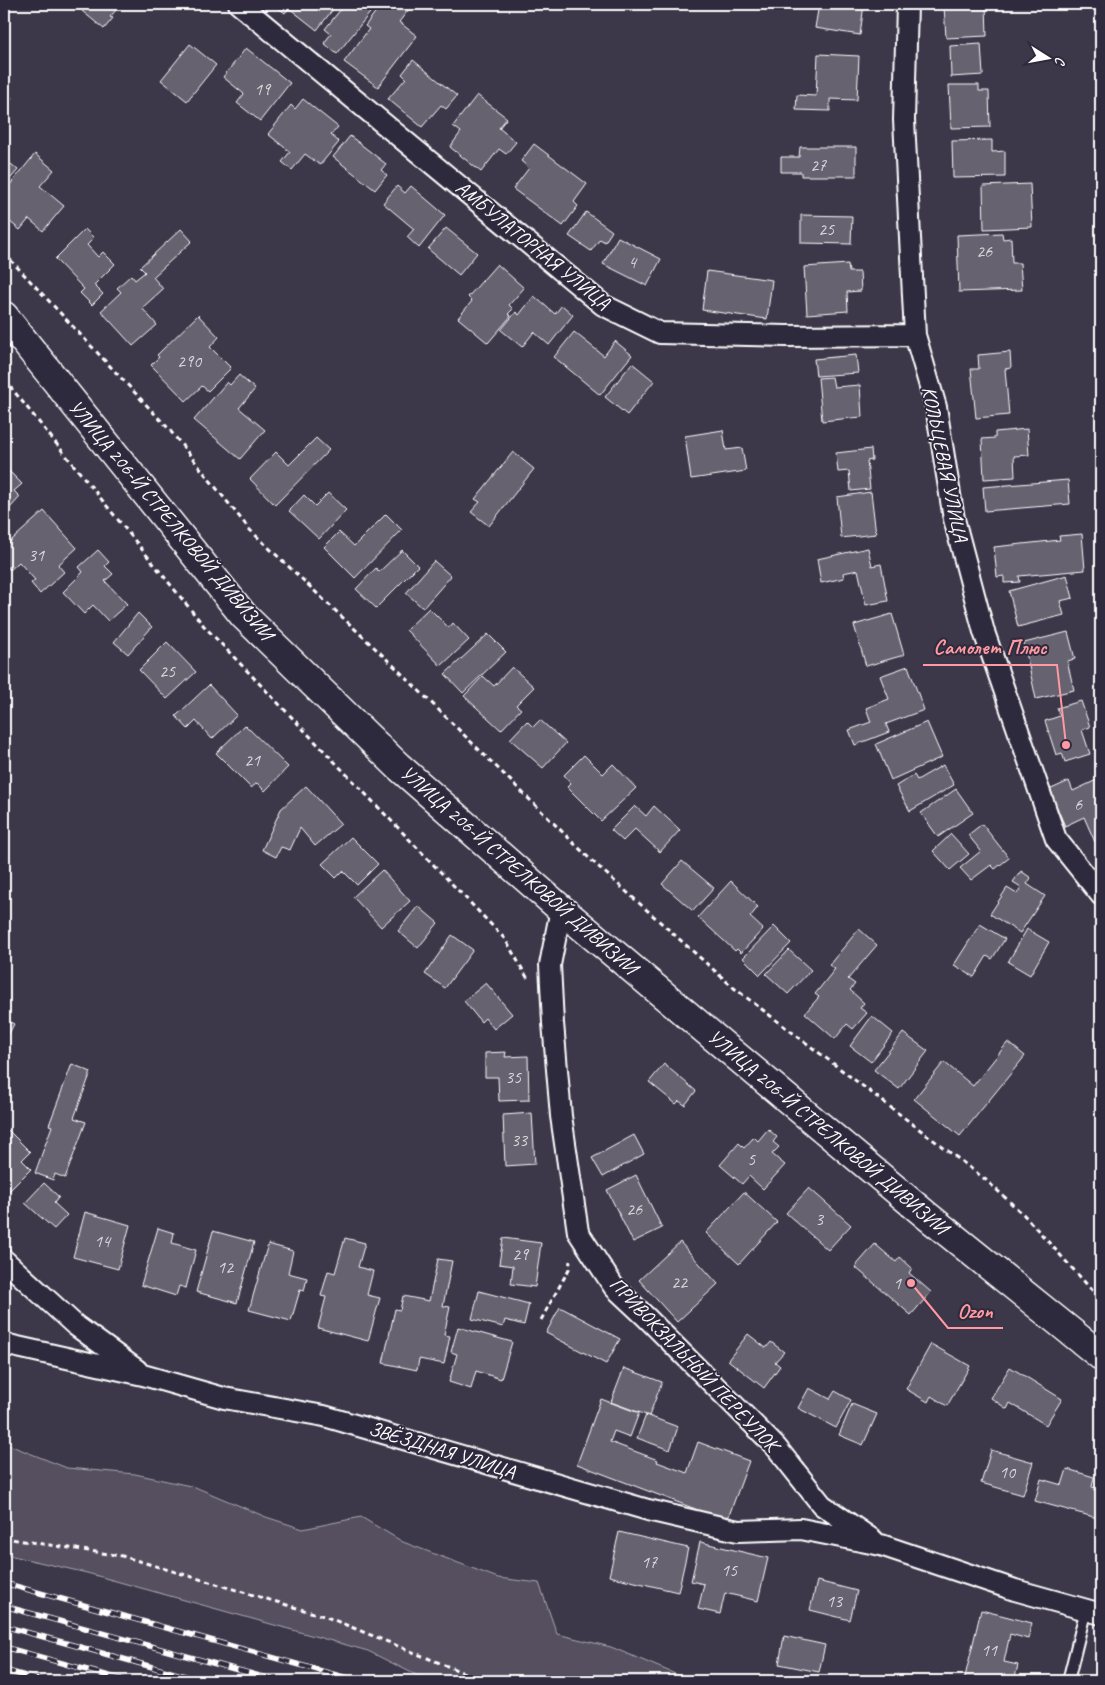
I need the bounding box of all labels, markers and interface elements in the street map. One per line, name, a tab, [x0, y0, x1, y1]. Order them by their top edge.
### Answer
north arrow	[1022, 32, 1072, 82]
text: С	[1051, 55, 1069, 67]
house number: 19	[254, 78, 272, 100]
house number: 27	[810, 154, 827, 176]
street label: АМБУЛАТОРНАЯ УЛИЦА	[451, 175, 616, 316]
house number: 25	[818, 218, 835, 240]
house number: 26	[976, 240, 993, 262]
house number: 4	[628, 251, 638, 273]
house number: 290	[177, 350, 203, 372]
street label: КОЛЬЦЕВАЯ УЛИЦА	[916, 384, 974, 545]
street label: УЛИЦА 206-Й СТРЕЛКОВОЙ ДИВИЗИИ	[63, 395, 281, 648]
house number: 31	[28, 544, 45, 566]
callout: Самолет Плюс	[923, 629, 1057, 665]
text: Самолет Плюс	[933, 634, 1048, 660]
house number: 25	[159, 660, 176, 682]
house number: 21	[244, 749, 261, 771]
street label: УЛИЦА 206-Й СТРЕЛКОВОЙ ДИВИЗИИ	[395, 760, 645, 982]
house number: 6	[1074, 793, 1083, 815]
street label: УЛИЦА 206-Й СТРЕЛКОВОЙ ДИВИЗИИ	[703, 1024, 956, 1242]
house number: 35	[505, 1066, 522, 1088]
house number: 33	[511, 1129, 529, 1151]
house number: 5	[747, 1148, 756, 1170]
house number: 26	[626, 1198, 643, 1220]
house number: 3	[815, 1208, 825, 1230]
house number: 14	[94, 1230, 112, 1252]
house number: 29	[512, 1243, 530, 1265]
house number: 12	[217, 1256, 235, 1278]
house number: 22	[671, 1271, 689, 1293]
street label: ПРИВОКЗАЛЬНЫЙ ПЕРЕУЛОК	[604, 1272, 787, 1459]
house number: 1	[893, 1272, 902, 1294]
callout: Ozon	[948, 1292, 1003, 1328]
text: Ozon	[957, 1298, 993, 1324]
street label: ЗВЁЗДНАЯ УЛИЦА	[366, 1416, 519, 1484]
house number: 10	[999, 1461, 1017, 1483]
house number: 17	[641, 1551, 658, 1573]
house number: 15	[721, 1559, 738, 1581]
house number: 13	[826, 1590, 844, 1612]
house number: 11	[981, 1639, 998, 1661]

